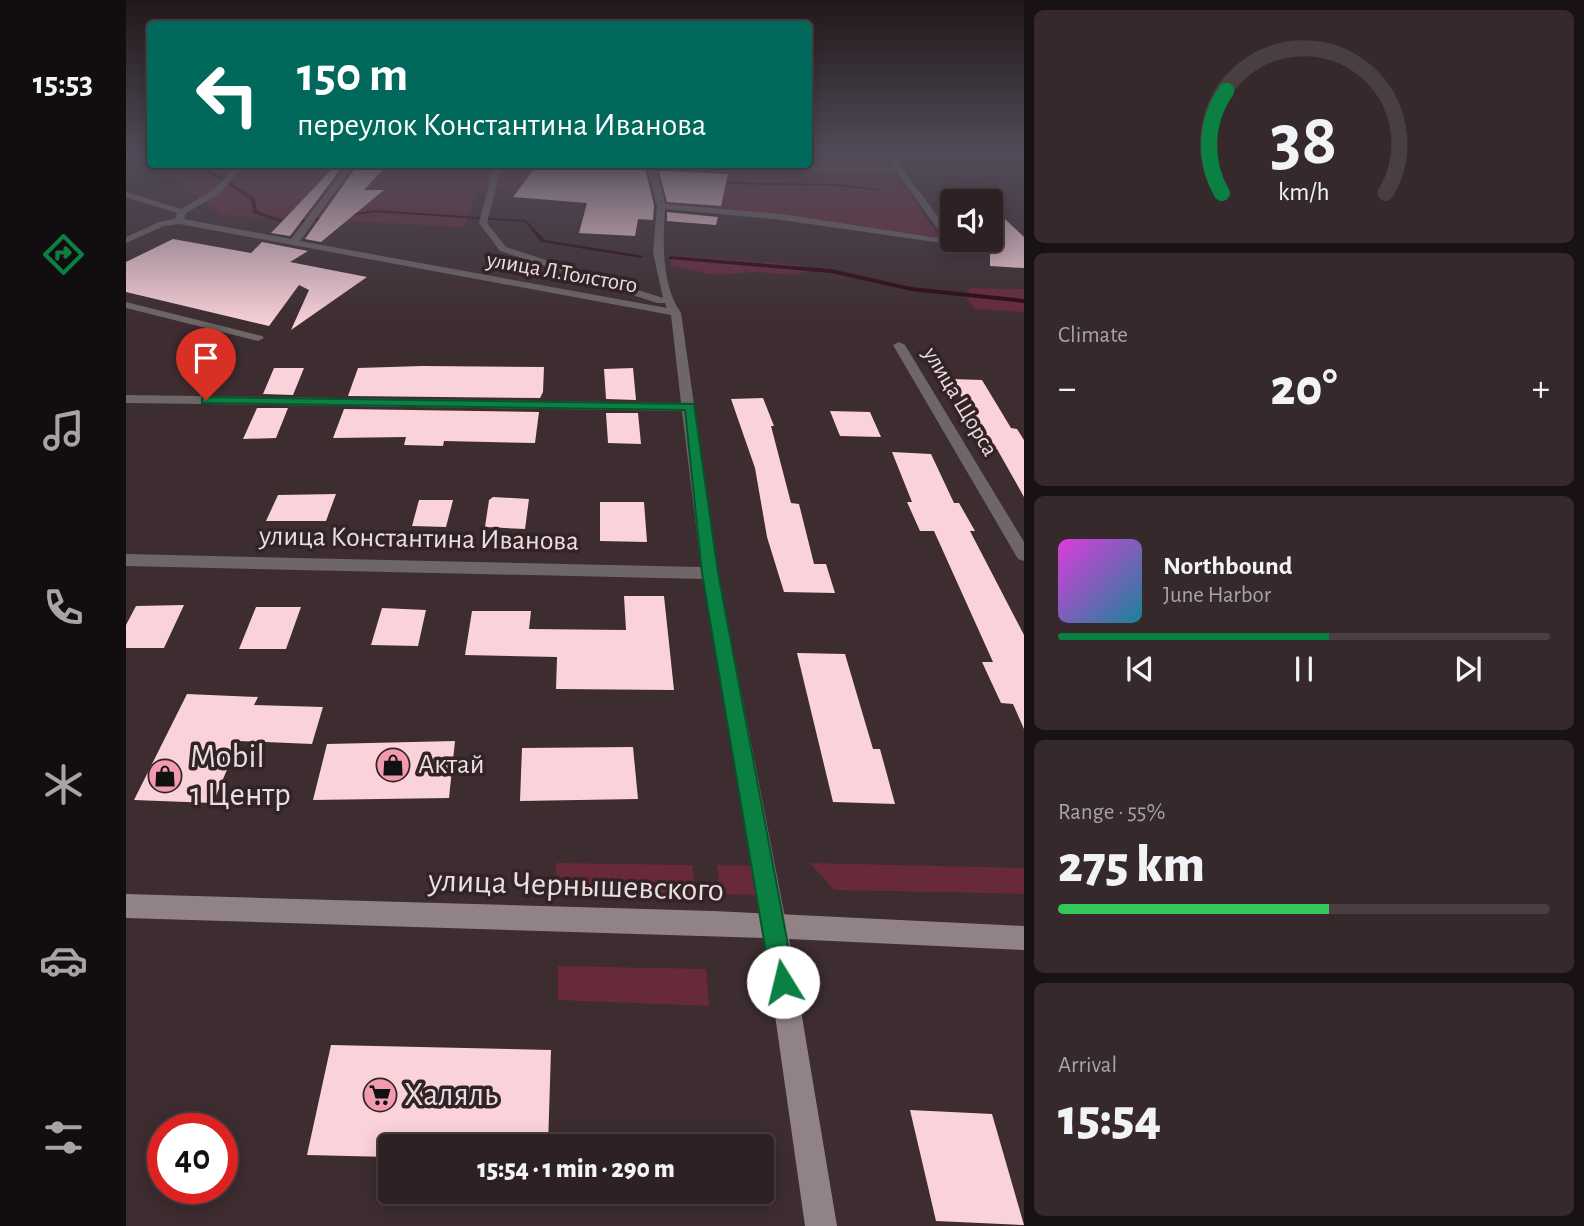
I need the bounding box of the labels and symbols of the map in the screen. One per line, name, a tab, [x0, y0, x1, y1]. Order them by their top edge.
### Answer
street label: улица Л.Толстого	[484, 248, 639, 298]
pin	[176, 328, 236, 400]
street label: улица Щорса	[918, 343, 1001, 460]
street label: улица Константина Иванова	[258, 522, 579, 556]
place label: Mobil 1 Центр	[190, 741, 291, 812]
shop icon: Актай	[374, 746, 412, 784]
place label: Актай	[418, 751, 484, 779]
shop icon: Mobil 1 Центр	[146, 757, 184, 795]
street label: улица Чернышевского	[427, 864, 724, 908]
position arrow	[746, 945, 820, 1019]
supermarket icon: Халяль	[361, 1076, 399, 1114]
place label: Халяль	[404, 1079, 498, 1112]
speed limit sign: 40	[147, 1113, 238, 1204]

